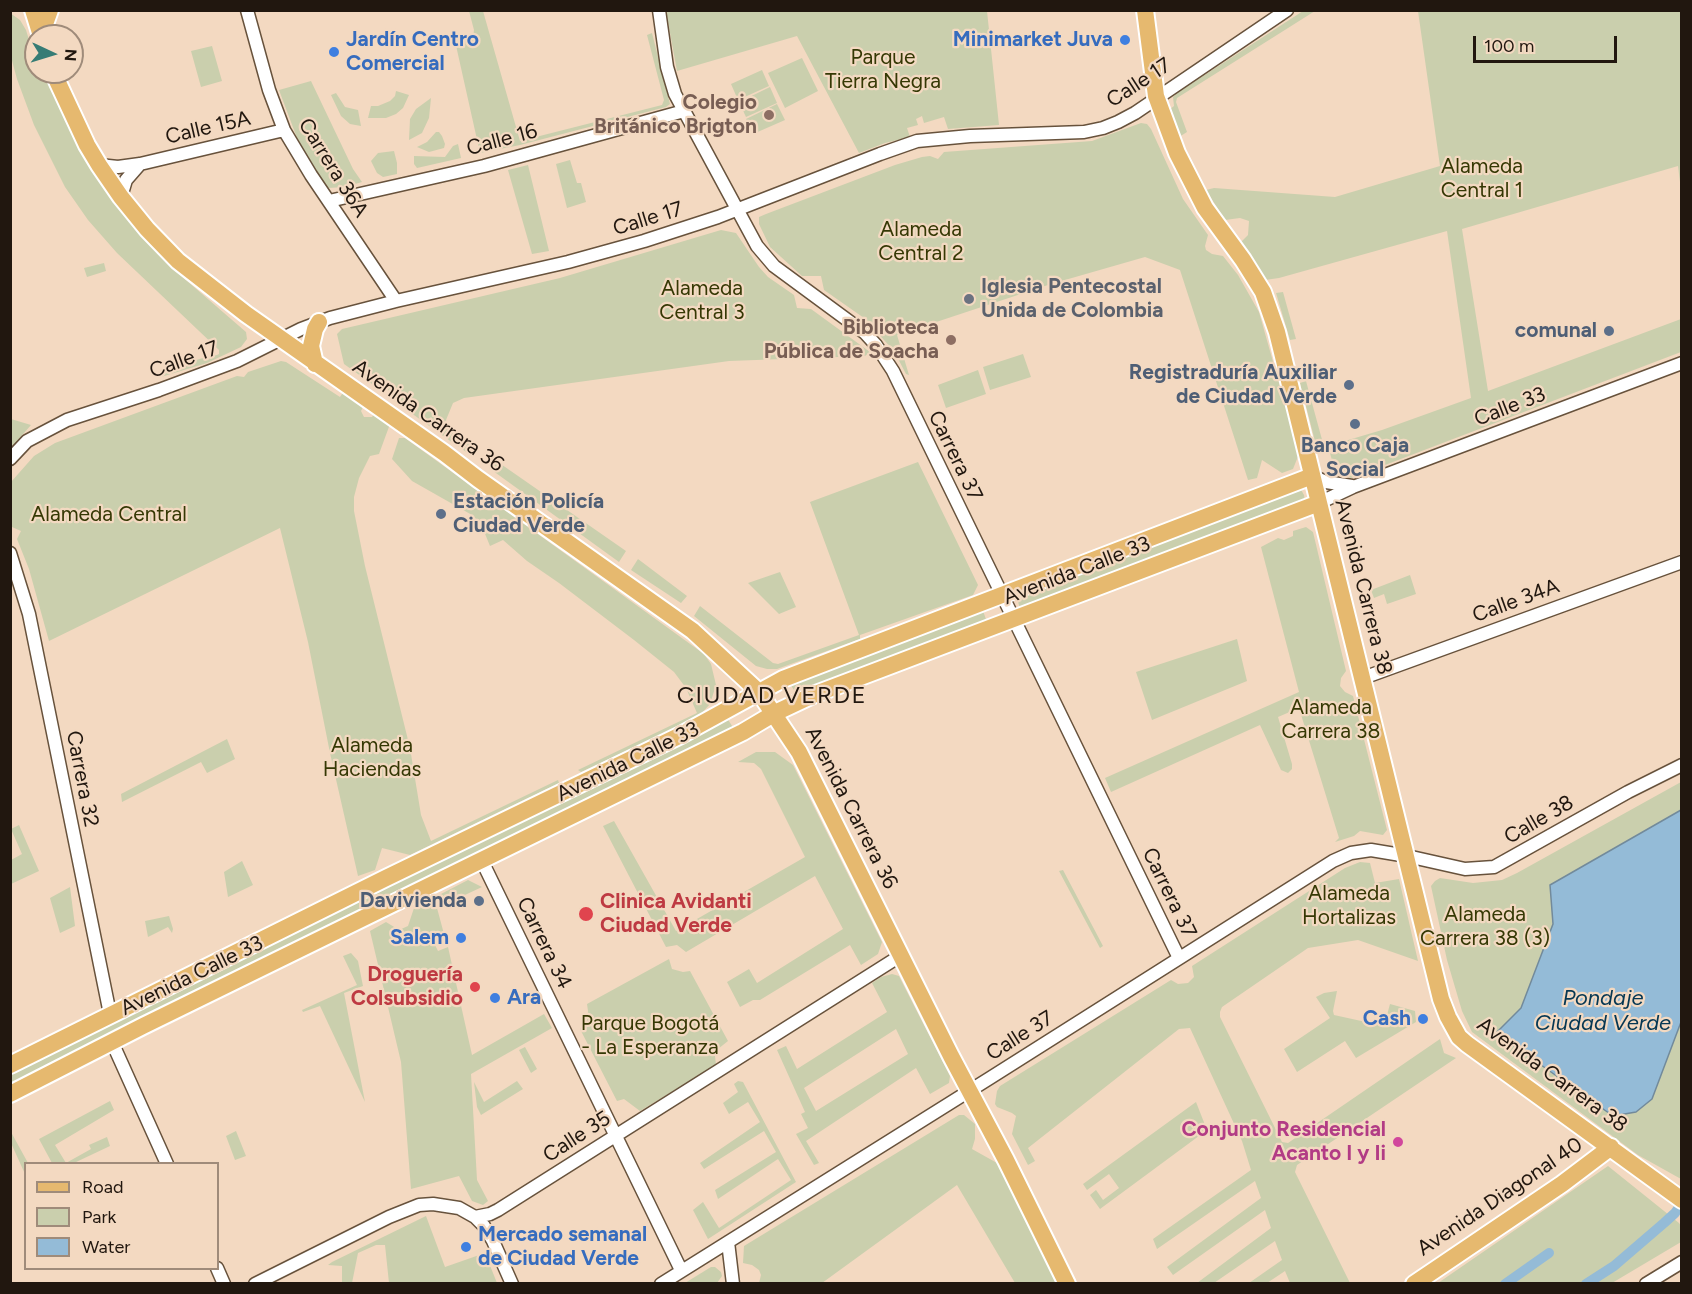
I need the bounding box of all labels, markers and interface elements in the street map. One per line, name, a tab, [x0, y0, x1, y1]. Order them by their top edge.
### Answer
north arrow	[24, 24, 84, 84]
scale bar	[1476, 24, 1620, 62]
place label: Jardín Centro Comercial	[346, 27, 479, 77]
place label: Minimarket Juva	[953, 27, 1113, 53]
marker: Minimarket Juva	[1118, 33, 1132, 47]
text: 100 m	[1484, 35, 1534, 57]
marker: Jardín Centro Comercial	[327, 45, 341, 59]
park label: Parque Tierra Negra	[825, 45, 941, 95]
text: N	[61, 48, 80, 62]
street label: Calle 17	[1102, 53, 1176, 113]
place label: Colegio Británico Brigton	[594, 90, 757, 140]
street label: Calle 15A	[163, 106, 253, 150]
marker: Colegio Británico Brigton	[762, 108, 776, 122]
street label: Carrera 36A	[293, 114, 373, 222]
street label: Calle 16	[464, 118, 540, 162]
park label: Alameda Central 1	[1441, 154, 1523, 204]
street label: Calle 17	[610, 196, 686, 242]
park label: Alameda Central 2	[878, 217, 964, 267]
place label: Iglesia Pentecostal Unida de Colombia	[981, 274, 1163, 324]
park label: Alameda Central 3	[659, 276, 745, 326]
marker: Iglesia Pentecostal Unida de Colombia	[962, 292, 976, 306]
place label: Biblioteca Pública de Soacha	[764, 315, 939, 365]
place label: comunal	[1515, 318, 1597, 344]
marker: comunal	[1602, 324, 1616, 338]
marker: Biblioteca Pública de Soacha	[944, 333, 958, 347]
street label: Calle 17	[146, 336, 222, 384]
street label: Avenida Carrera 36	[348, 354, 508, 478]
place label: Registraduría Auxiliar de Ciudad Verde	[1129, 360, 1337, 410]
marker: Registraduría Auxiliar de Ciudad Verde	[1342, 378, 1356, 392]
street label: Calle 33	[1471, 382, 1549, 432]
street label: Carrera 37	[922, 407, 988, 505]
marker: Banco Caja Social	[1348, 417, 1362, 431]
place label: Banco Caja Social	[1301, 433, 1409, 483]
place label: Estación Policía Ciudad Verde	[453, 489, 604, 539]
street label: Avenida Carrera 38	[1329, 497, 1397, 677]
park label: Alameda Central	[31, 502, 187, 528]
marker: Estación Policía Ciudad Verde	[434, 507, 448, 521]
street label: Avenida Calle 33	[1000, 531, 1154, 611]
street label: Calle 34A	[1469, 574, 1563, 628]
district label: CIUDAD VERDE	[677, 682, 867, 710]
park label: Alameda Carrera 38	[1282, 695, 1380, 745]
street label: Avenida Calle 33	[553, 717, 703, 807]
street label: Avenida Carrera 36	[799, 723, 903, 893]
street label: Carrera 32	[60, 729, 104, 829]
park label: Alameda Haciendas	[323, 733, 421, 783]
street label: Calle 38	[1500, 790, 1578, 850]
street label: Carrera 37	[1136, 844, 1202, 942]
park label: Alameda Hortalizas	[1302, 881, 1396, 931]
place label: Davivienda	[360, 888, 467, 914]
place label: Clinica Avidanti Ciudad Verde	[600, 889, 752, 939]
street label: Carrera 34	[511, 893, 577, 993]
marker: Davivienda	[472, 894, 486, 908]
park label: Alameda Carrera 38 (3)	[1420, 902, 1550, 952]
marker: Clinica Avidanti Ciudad Verde	[577, 905, 595, 923]
place label: Salem	[390, 925, 449, 951]
street label: Avenida Calle 33	[117, 931, 267, 1021]
marker: Salem	[454, 931, 468, 945]
place label: Droguería Colsubsidio	[351, 962, 463, 1012]
marker: Droguería Colsubsidio	[468, 980, 482, 994]
place label: Ara	[507, 985, 541, 1011]
water label: Pondaje Ciudad Verde	[1535, 986, 1671, 1038]
marker: Ara	[488, 991, 502, 1005]
street label: Calle 37	[982, 1006, 1058, 1066]
place label: Cash	[1363, 1006, 1411, 1032]
park label: Parque Bogotá - La Esperanza	[581, 1011, 719, 1061]
marker: Cash	[1416, 1012, 1430, 1026]
street label: Avenida Carrera 38	[1472, 1012, 1632, 1138]
street label: Calle 35	[539, 1106, 615, 1168]
place label: Conjunto Residencial Acanto I y Ii	[1181, 1117, 1386, 1167]
street label: Avenida Diagonal 40	[1412, 1132, 1588, 1262]
marker: Conjunto Residencial Acanto I y Ii	[1391, 1135, 1405, 1149]
legend	[24, 1162, 219, 1270]
text: Road	[82, 1176, 123, 1198]
text: Park	[82, 1206, 116, 1228]
place label: Mercado semanal de Ciudad Verde	[478, 1222, 647, 1272]
text: Water	[82, 1236, 130, 1258]
marker: Mercado semanal de Ciudad Verde	[459, 1240, 473, 1254]

